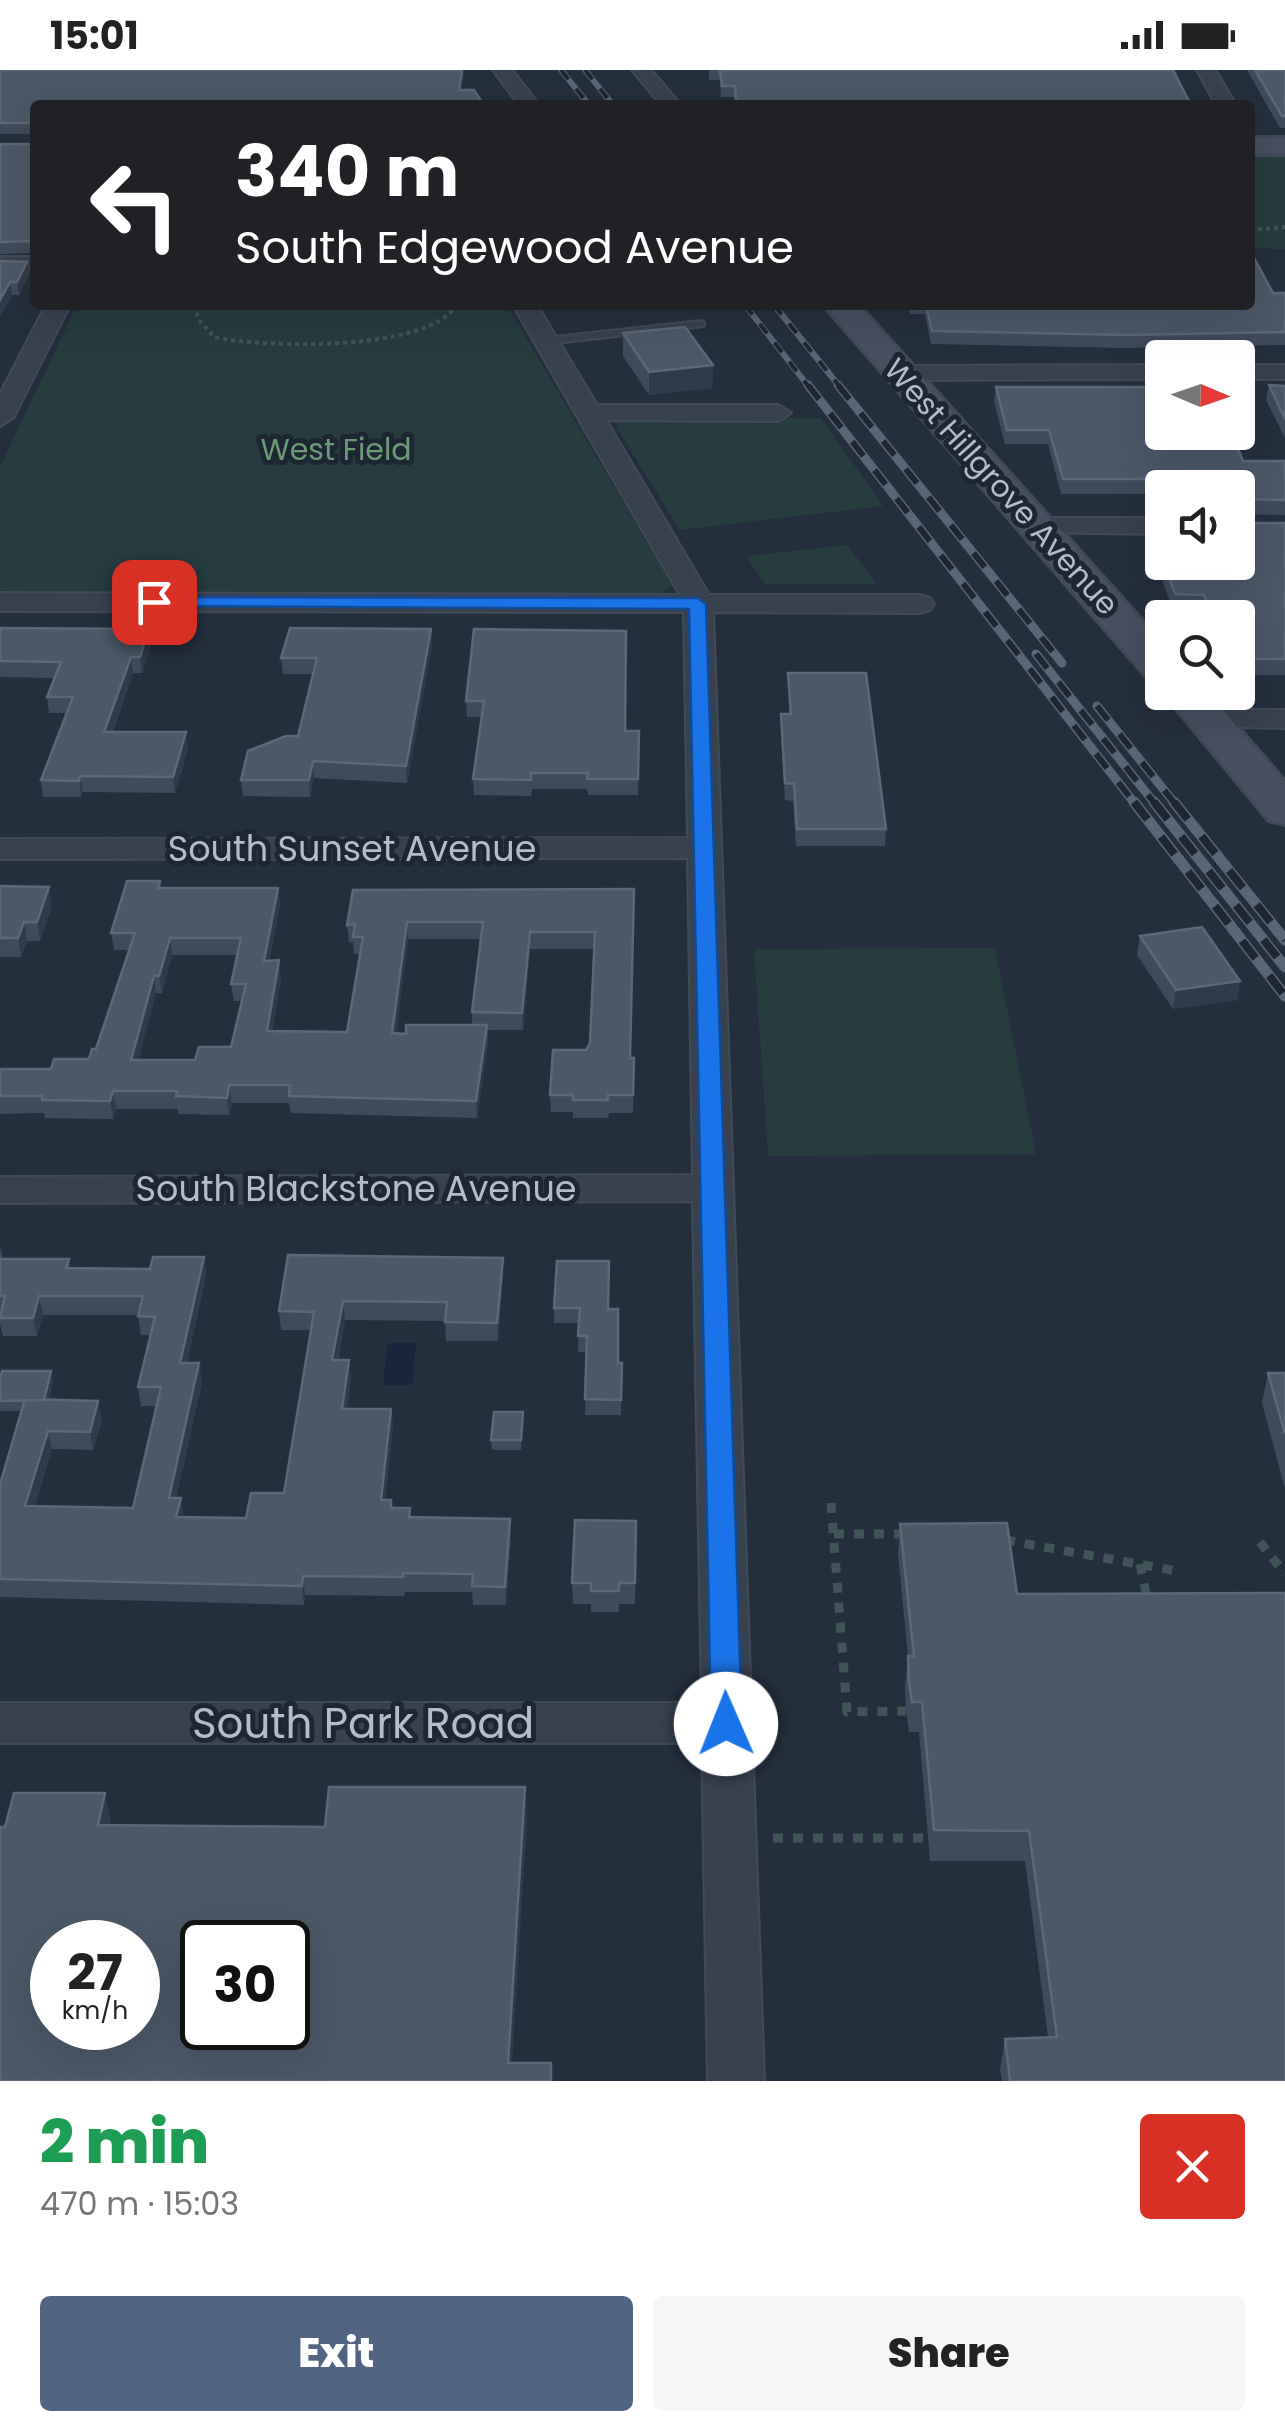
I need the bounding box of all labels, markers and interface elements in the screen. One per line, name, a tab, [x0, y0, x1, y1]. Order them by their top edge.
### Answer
text: 15:01	[50, 9, 139, 62]
text: 340 m	[235, 122, 459, 221]
icon: left	[70, 140, 200, 270]
text: South Edgewood Avenue	[235, 216, 794, 279]
north arrow	[1145, 340, 1255, 450]
map controls	[1145, 340, 1255, 710]
street label: West Hillgrove Avenue	[874, 349, 1128, 624]
park label: West Field	[260, 428, 412, 471]
button: sound	[1145, 470, 1255, 580]
pin	[112, 560, 197, 645]
icon: arrive	[127, 575, 182, 630]
button: search	[1145, 600, 1255, 710]
street label: South Sunset Avenue	[168, 824, 536, 873]
street label: South Blackstone Avenue	[135, 1164, 577, 1213]
position arrow	[674, 1672, 778, 1776]
street label: South Park Road	[192, 1694, 534, 1753]
speed limit sign: 30	[180, 1920, 310, 2050]
text: 27	[67, 1937, 123, 2008]
text: km/h	[62, 1993, 128, 2028]
text: 2 min	[40, 2100, 209, 2184]
button: close	[1140, 2114, 1245, 2219]
text: 470 m · 15:03	[40, 2181, 239, 2226]
button: Exit	[40, 2296, 633, 2411]
button: Share	[653, 2296, 1245, 2411]

